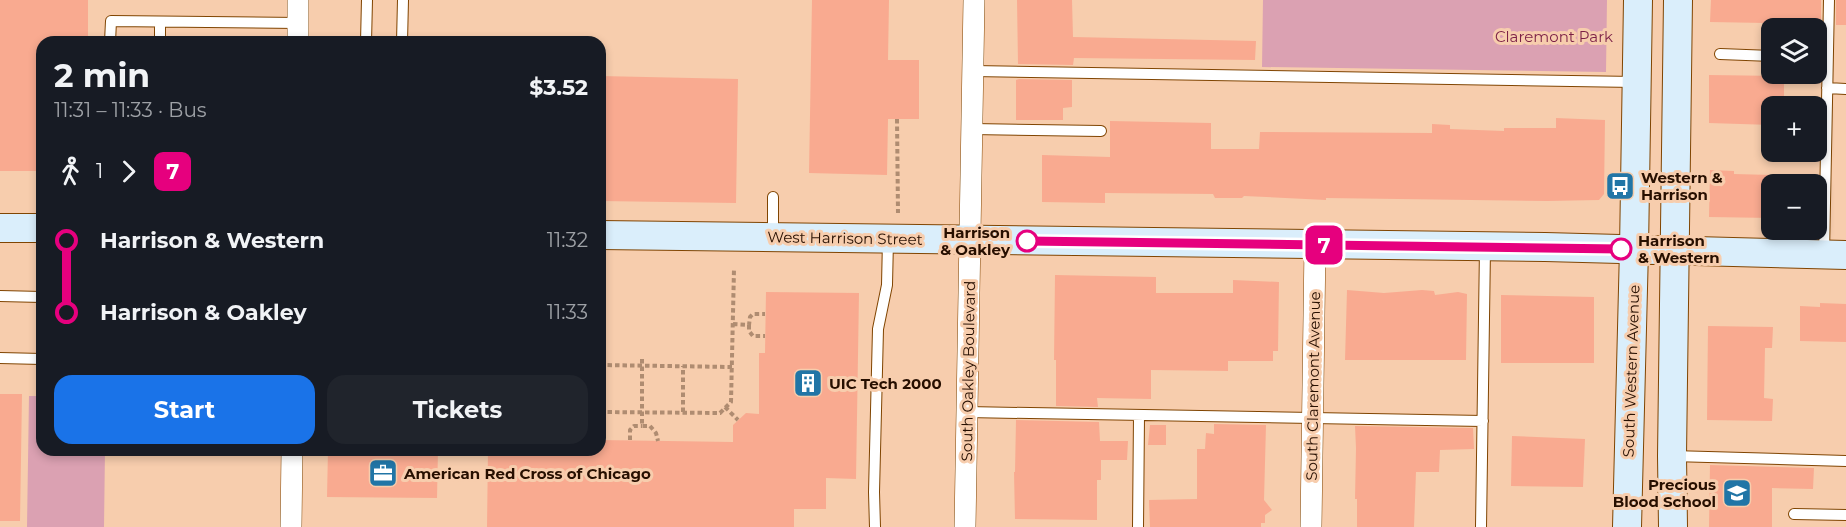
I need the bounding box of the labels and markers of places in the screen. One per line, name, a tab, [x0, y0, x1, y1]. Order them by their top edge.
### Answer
place label: Western & Harrison	[1641, 168, 1723, 204]
bus stop icon: Western & Harrison	[1604, 170, 1636, 202]
place label: Harrison & Oakley	[940, 223, 1011, 259]
marker: Harrison & Oakley	[1016, 230, 1038, 252]
place label: Harrison & Western	[1638, 231, 1720, 267]
marker: Harrison & Western	[1610, 238, 1632, 260]
building icon: UIC Tech 2000	[792, 367, 824, 399]
place label: UIC Tech 2000	[829, 374, 942, 393]
office icon: American Red Cross of Chicago	[367, 457, 399, 489]
place label: American Red Cross of Chicago	[403, 464, 651, 483]
place label: Precious Blood School	[1613, 475, 1716, 511]
school or university icon: Precious Blood School	[1721, 477, 1753, 509]

